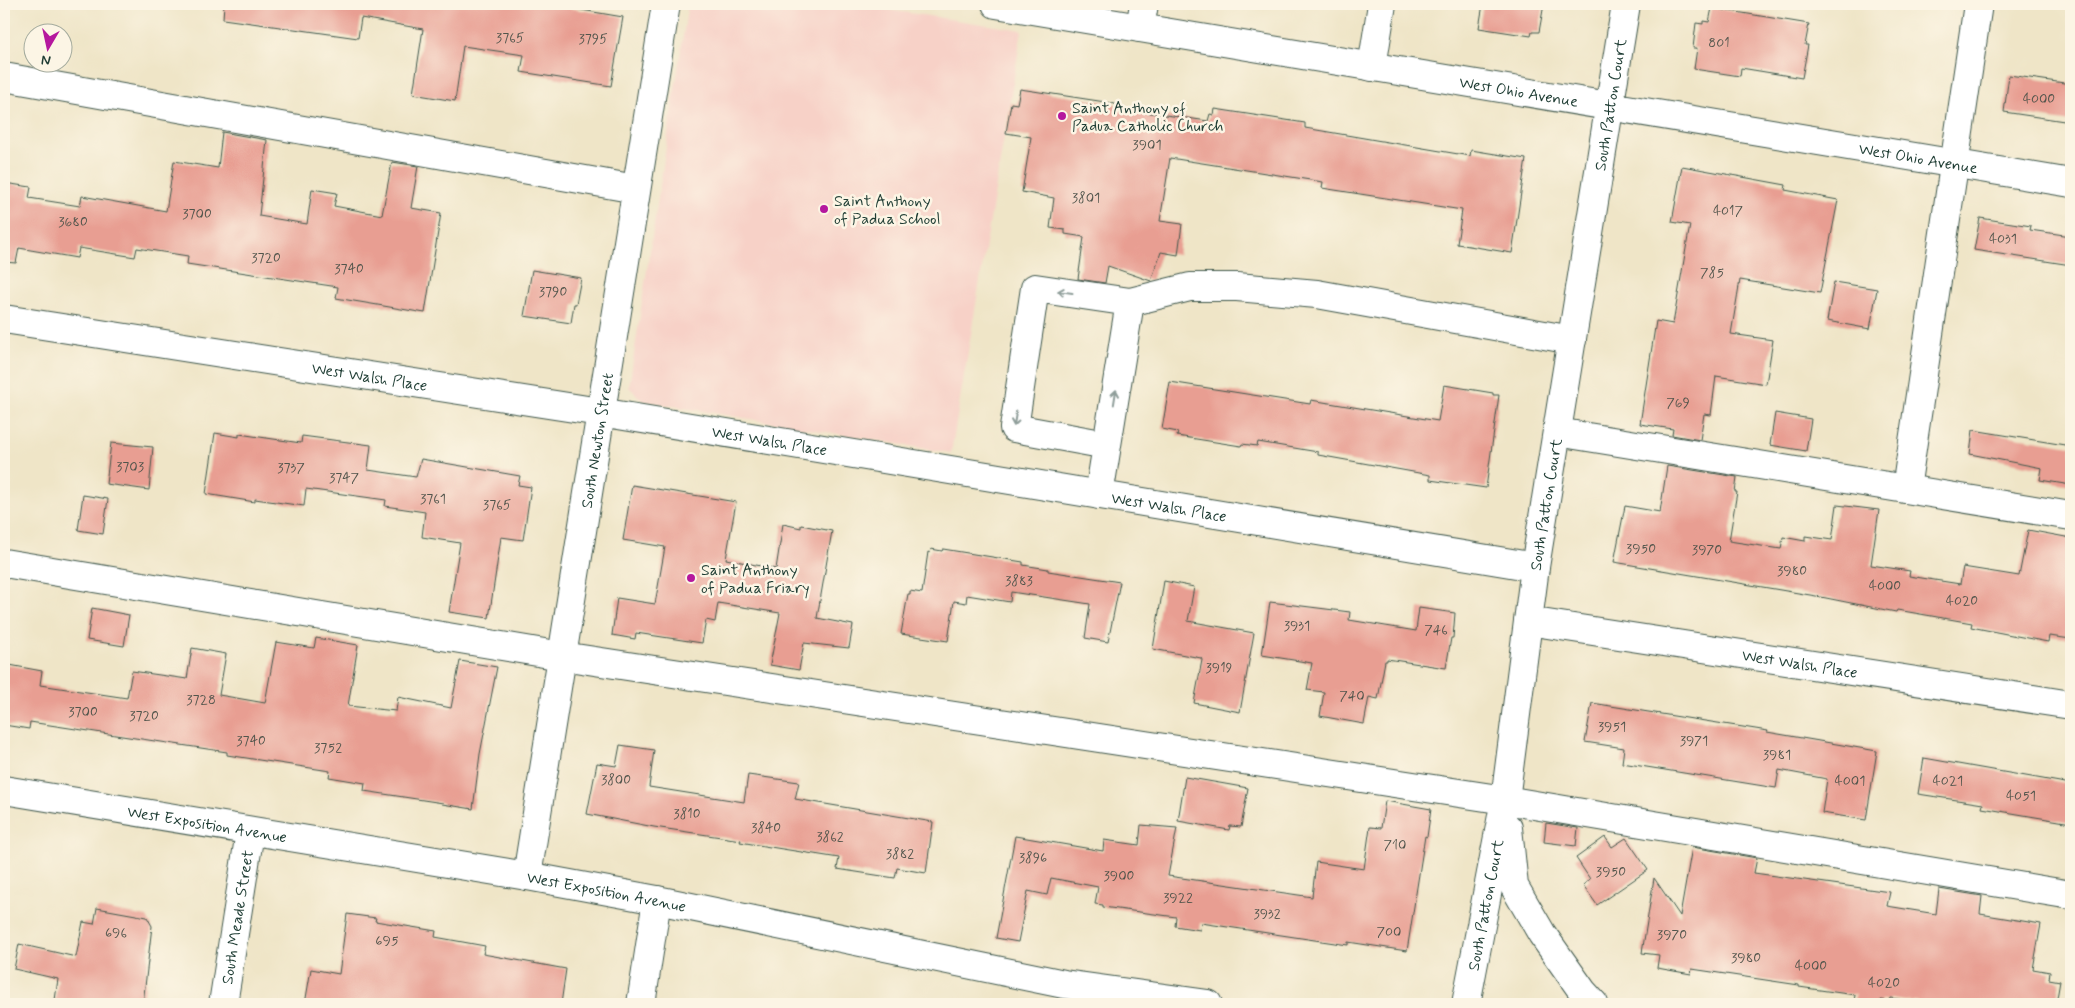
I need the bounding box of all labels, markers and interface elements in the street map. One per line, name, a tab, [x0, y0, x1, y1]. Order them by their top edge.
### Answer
north arrow	[22, 22, 72, 72]
house number: 3765	[496, 29, 524, 47]
house number: 3795	[578, 30, 608, 48]
house number: 801	[1708, 34, 1730, 52]
street label: South Patton Court	[1590, 37, 1632, 172]
text: N	[40, 50, 52, 69]
street label: West Ohio Avenue	[1457, 72, 1580, 113]
house number: 4000	[2023, 90, 2055, 108]
place label: Saint Anthony of Padua Catholic Church	[1072, 98, 1223, 137]
marker: Saint Anthony of Padua Catholic Church	[1056, 110, 1068, 122]
house number: 3901	[1132, 136, 1162, 154]
street label: West Ohio Avenue	[1857, 139, 1979, 179]
house number: 3801	[1072, 189, 1100, 207]
place label: Saint Anthony of Padua School	[834, 191, 941, 230]
house number: 4017	[1713, 202, 1744, 220]
marker: Saint Anthony of Padua School	[818, 203, 830, 215]
house number: 3700	[182, 205, 212, 223]
house number: 3680	[58, 213, 88, 231]
house number: 4031	[1989, 230, 2017, 248]
house number: 3720	[251, 249, 281, 267]
house number: 3740	[334, 260, 364, 278]
house number: 785	[1700, 264, 1724, 282]
house number: 3790	[539, 283, 567, 301]
one-way arrow	[1057, 287, 1073, 297]
street label: West Walsh Place	[310, 358, 429, 397]
street label: South Newton Street	[577, 372, 619, 510]
one-way arrow	[1110, 389, 1120, 405]
house number: 769	[1666, 394, 1690, 412]
one-way arrow	[1010, 411, 1020, 427]
street label: West Walsh Place	[710, 422, 829, 461]
street label: South Patton Court	[1526, 437, 1568, 572]
house number: 3703	[116, 458, 144, 476]
house number: 3737	[277, 459, 305, 477]
house number: 3747	[329, 469, 360, 487]
street label: West Walsh Place	[1109, 488, 1228, 528]
house number: 3761	[420, 490, 446, 508]
house number: 3765	[483, 496, 511, 514]
house number: 3950	[1626, 540, 1656, 558]
house number: 3970	[1692, 541, 1722, 559]
place label: Saint Anthony of Padua Friary	[701, 560, 810, 599]
house number: 3980	[1777, 562, 1807, 580]
marker: Saint Anthony of Padua Friary	[685, 572, 697, 584]
house number: 3883	[1005, 572, 1033, 590]
house number: 4000	[1869, 577, 1901, 595]
house number: 4020	[1946, 592, 1978, 610]
house number: 3931	[1284, 617, 1310, 635]
house number: 746	[1424, 621, 1448, 639]
street label: West Walsh Place	[1740, 645, 1859, 684]
house number: 3919	[1206, 659, 1233, 677]
house number: 740	[1339, 687, 1365, 705]
house number: 3728	[186, 691, 216, 709]
house number: 3700	[68, 703, 98, 721]
house number: 3720	[129, 707, 159, 725]
house number: 3951	[1598, 718, 1626, 736]
house number: 3740	[236, 732, 266, 750]
house number: 3971	[1680, 732, 1708, 750]
house number: 3752	[314, 739, 342, 757]
house number: 3981	[1763, 746, 1791, 764]
house number: 3800	[601, 771, 631, 789]
house number: 4001	[1835, 772, 1865, 790]
house number: 4021	[1933, 772, 1963, 790]
house number: 4051	[2006, 787, 2036, 805]
street label: West Exposition Avenue	[126, 801, 288, 848]
house number: 3810	[673, 805, 701, 823]
house number: 3840	[751, 819, 781, 837]
house number: 3862	[816, 828, 844, 846]
house number: 710	[1384, 836, 1406, 854]
street label: South Patton Court	[1464, 837, 1509, 973]
house number: 3882	[886, 845, 914, 863]
street label: South Meade Street	[217, 848, 259, 986]
house number: 3896	[1019, 849, 1047, 867]
house number: 3950	[1596, 863, 1626, 881]
street label: West Exposition Avenue	[525, 867, 688, 918]
house number: 3900	[1104, 867, 1135, 885]
house number: 3922	[1163, 889, 1193, 907]
house number: 3932	[1253, 905, 1281, 923]
house number: 700	[1377, 923, 1401, 941]
house number: 696	[105, 924, 127, 942]
house number: 3970	[1657, 926, 1687, 944]
house number: 695	[375, 932, 399, 950]
house number: 3980	[1731, 949, 1761, 967]
house number: 4000	[1795, 957, 1827, 975]
house number: 4020	[1868, 974, 1900, 992]

